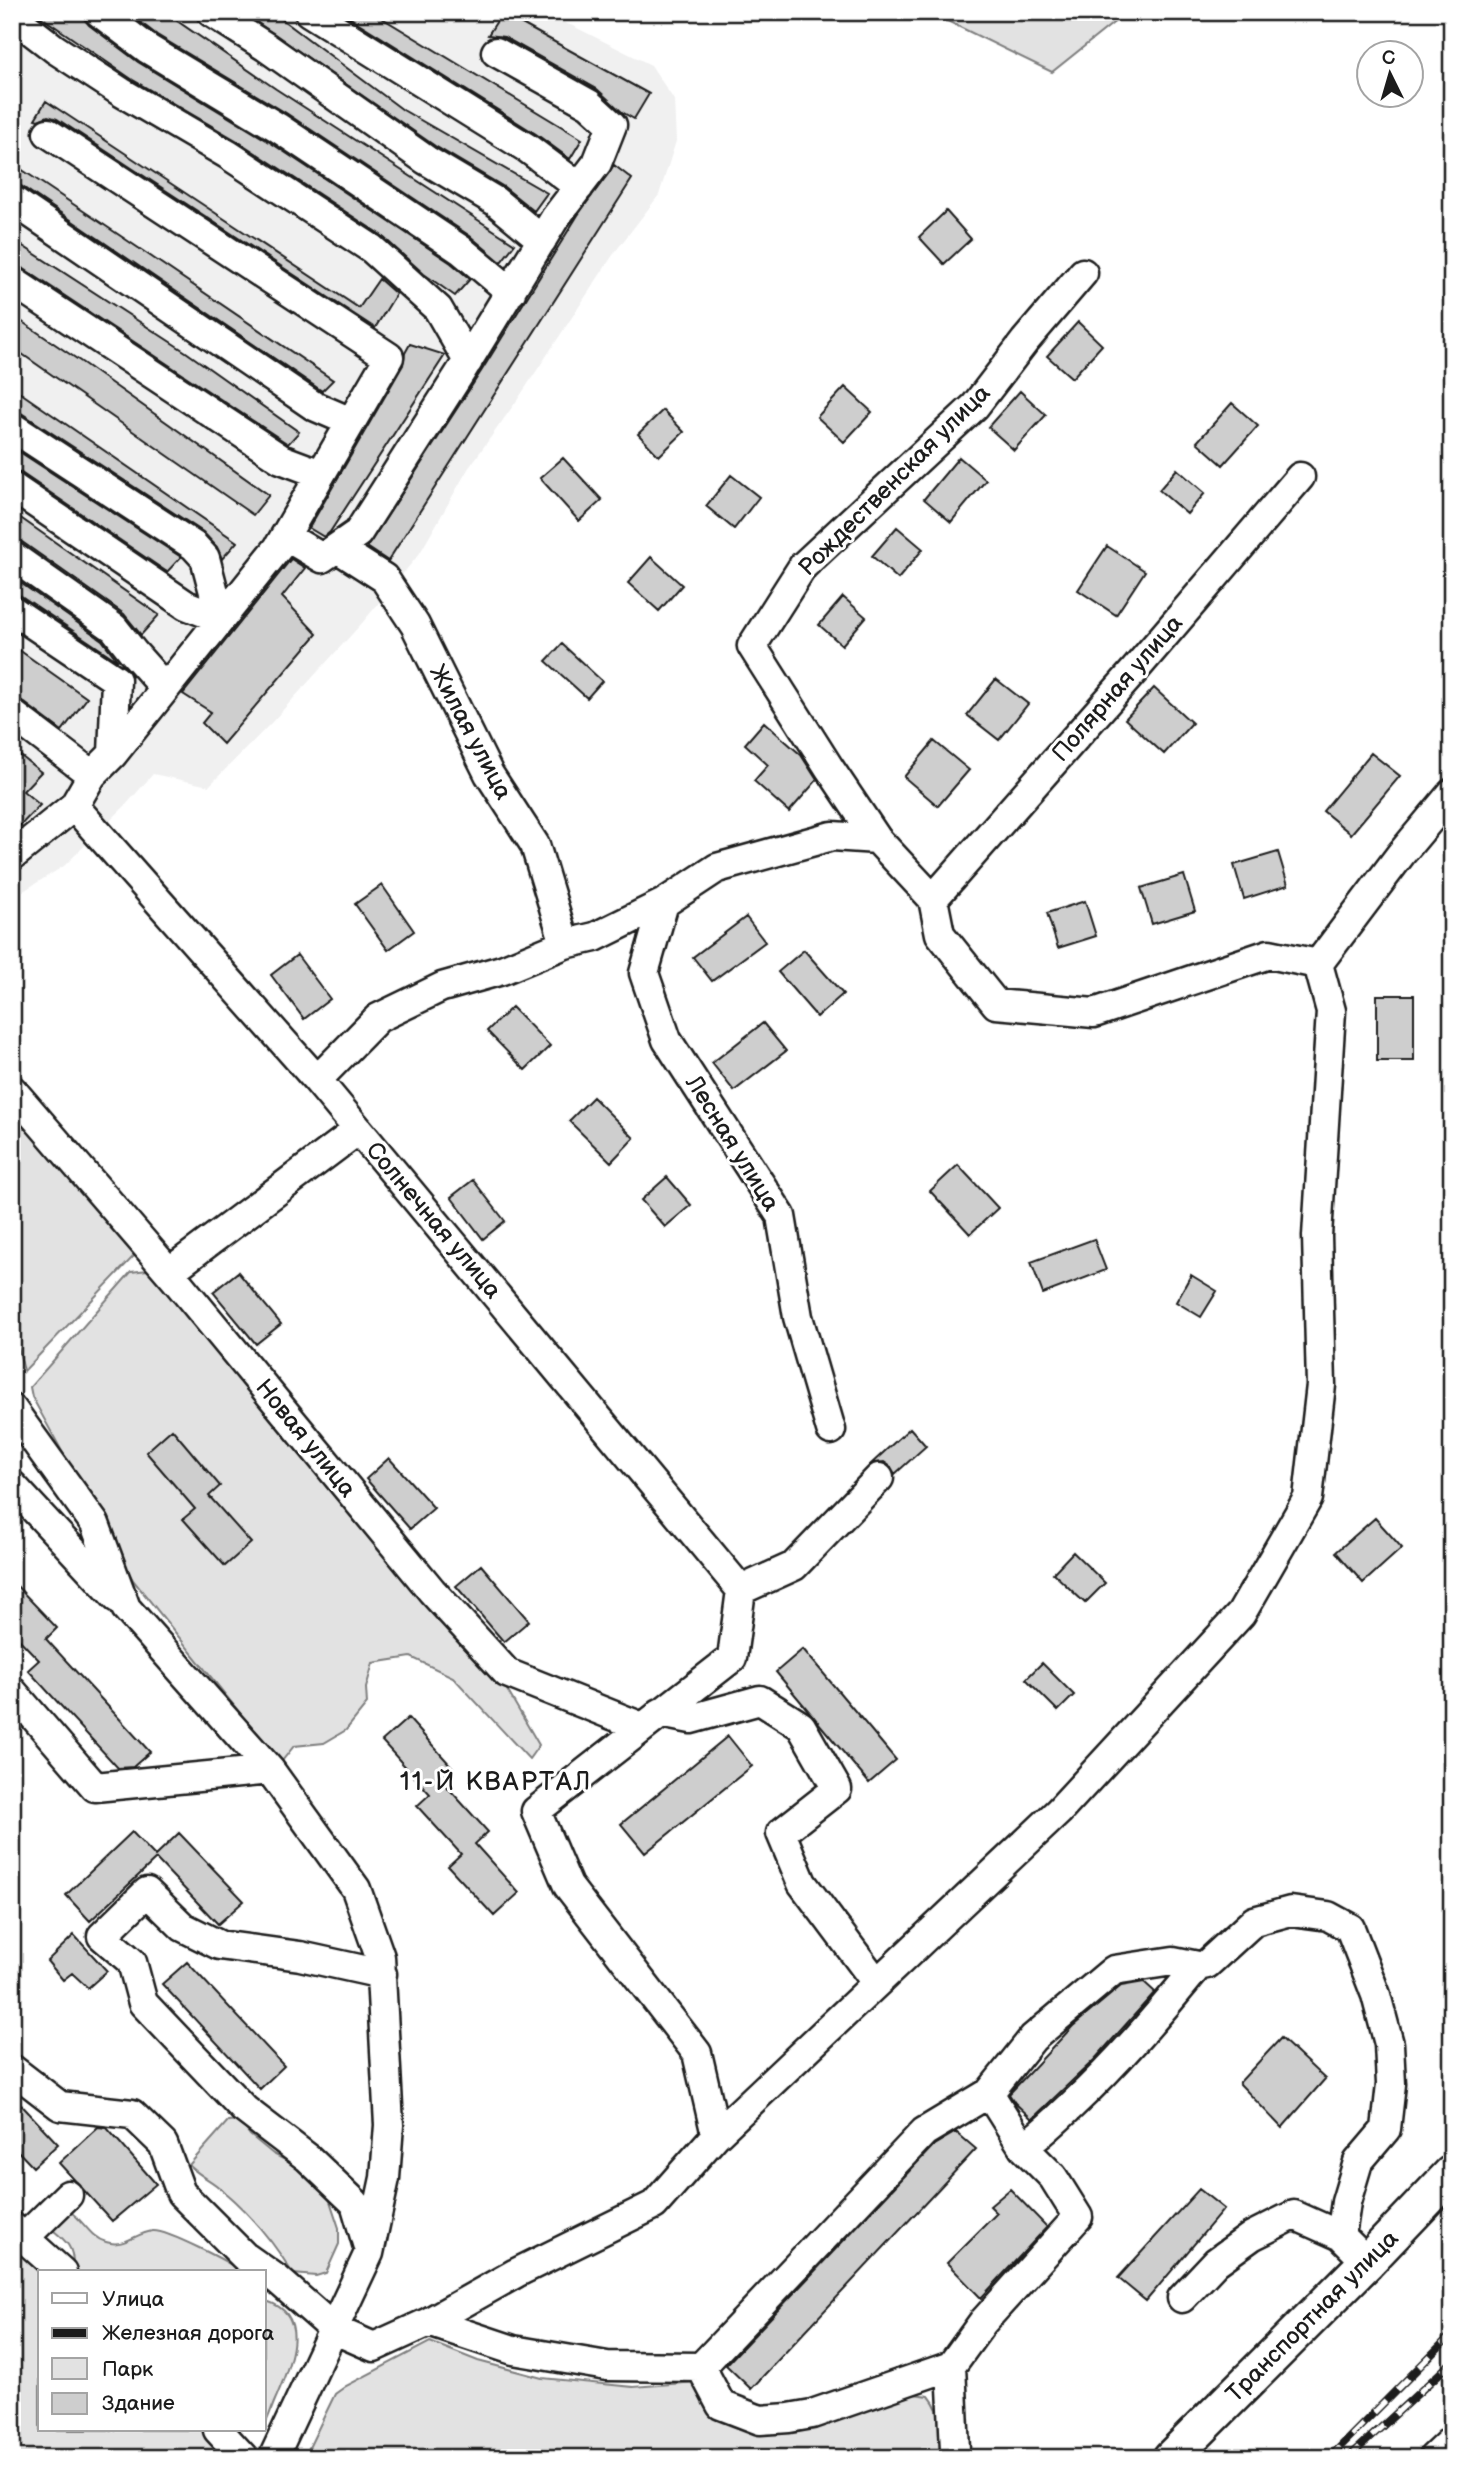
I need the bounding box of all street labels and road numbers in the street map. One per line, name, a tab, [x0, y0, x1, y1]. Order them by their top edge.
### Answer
street label: Рождественская улица	[793, 379, 996, 582]
street label: Полярная улица	[1046, 609, 1189, 768]
street label: Жилая улица	[423, 660, 518, 805]
street label: Лесная улица	[679, 1069, 786, 1216]
street label: Солнечная улица	[360, 1136, 508, 1305]
street label: Новая улица	[249, 1374, 362, 1503]
street label: Транспортная улица	[1220, 2224, 1405, 2409]

